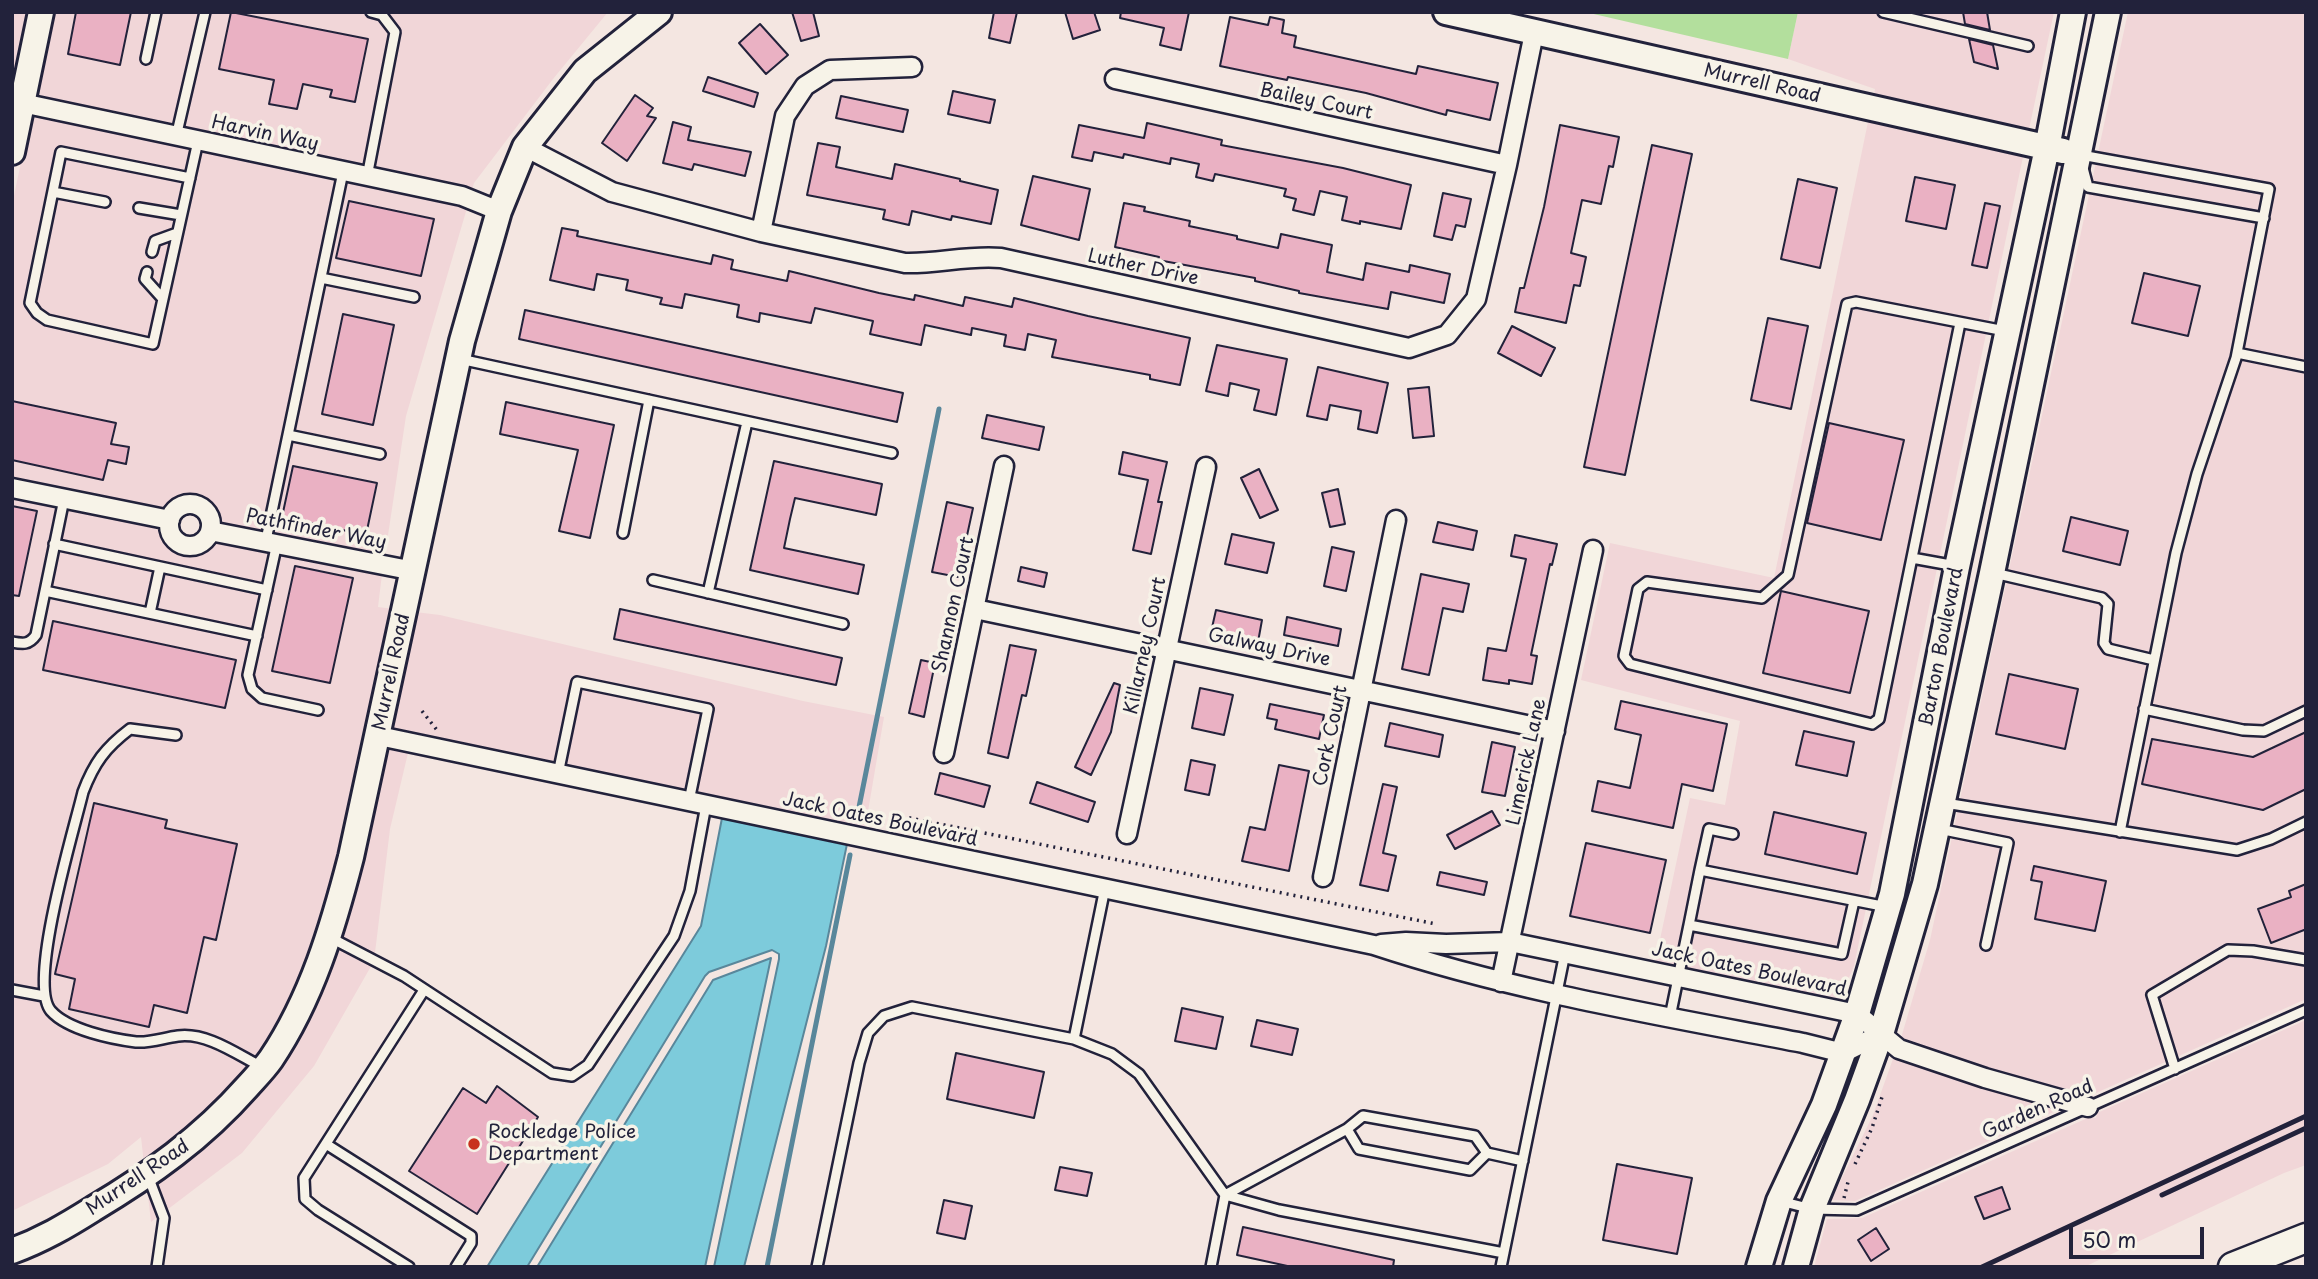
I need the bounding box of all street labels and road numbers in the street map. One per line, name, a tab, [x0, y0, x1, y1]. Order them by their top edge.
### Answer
street label: Murrell Road	[1701, 59, 1823, 109]
street label: Bailey Court	[1257, 79, 1375, 125]
street label: Harvin Way	[209, 112, 321, 156]
street label: Luther Drive	[1085, 245, 1201, 291]
street label: Pathfinder Way	[244, 505, 388, 555]
street label: Shannon Court	[928, 535, 980, 675]
street label: Barton Boulevard	[1915, 565, 1969, 729]
street label: Killarney Court	[1120, 575, 1172, 717]
street label: Murrell Road	[368, 611, 416, 733]
street label: Galway Drive	[1206, 624, 1332, 672]
street label: Cork Court	[1309, 684, 1353, 788]
street label: Limerick Lane	[1502, 697, 1552, 827]
street label: Jack Oates Boulevard	[780, 788, 980, 852]
street label: Jack Oates Boulevard	[1649, 938, 1849, 1002]
street label: Garden Road	[1979, 1075, 2097, 1145]
street label: Murrell Road	[82, 1135, 194, 1221]

